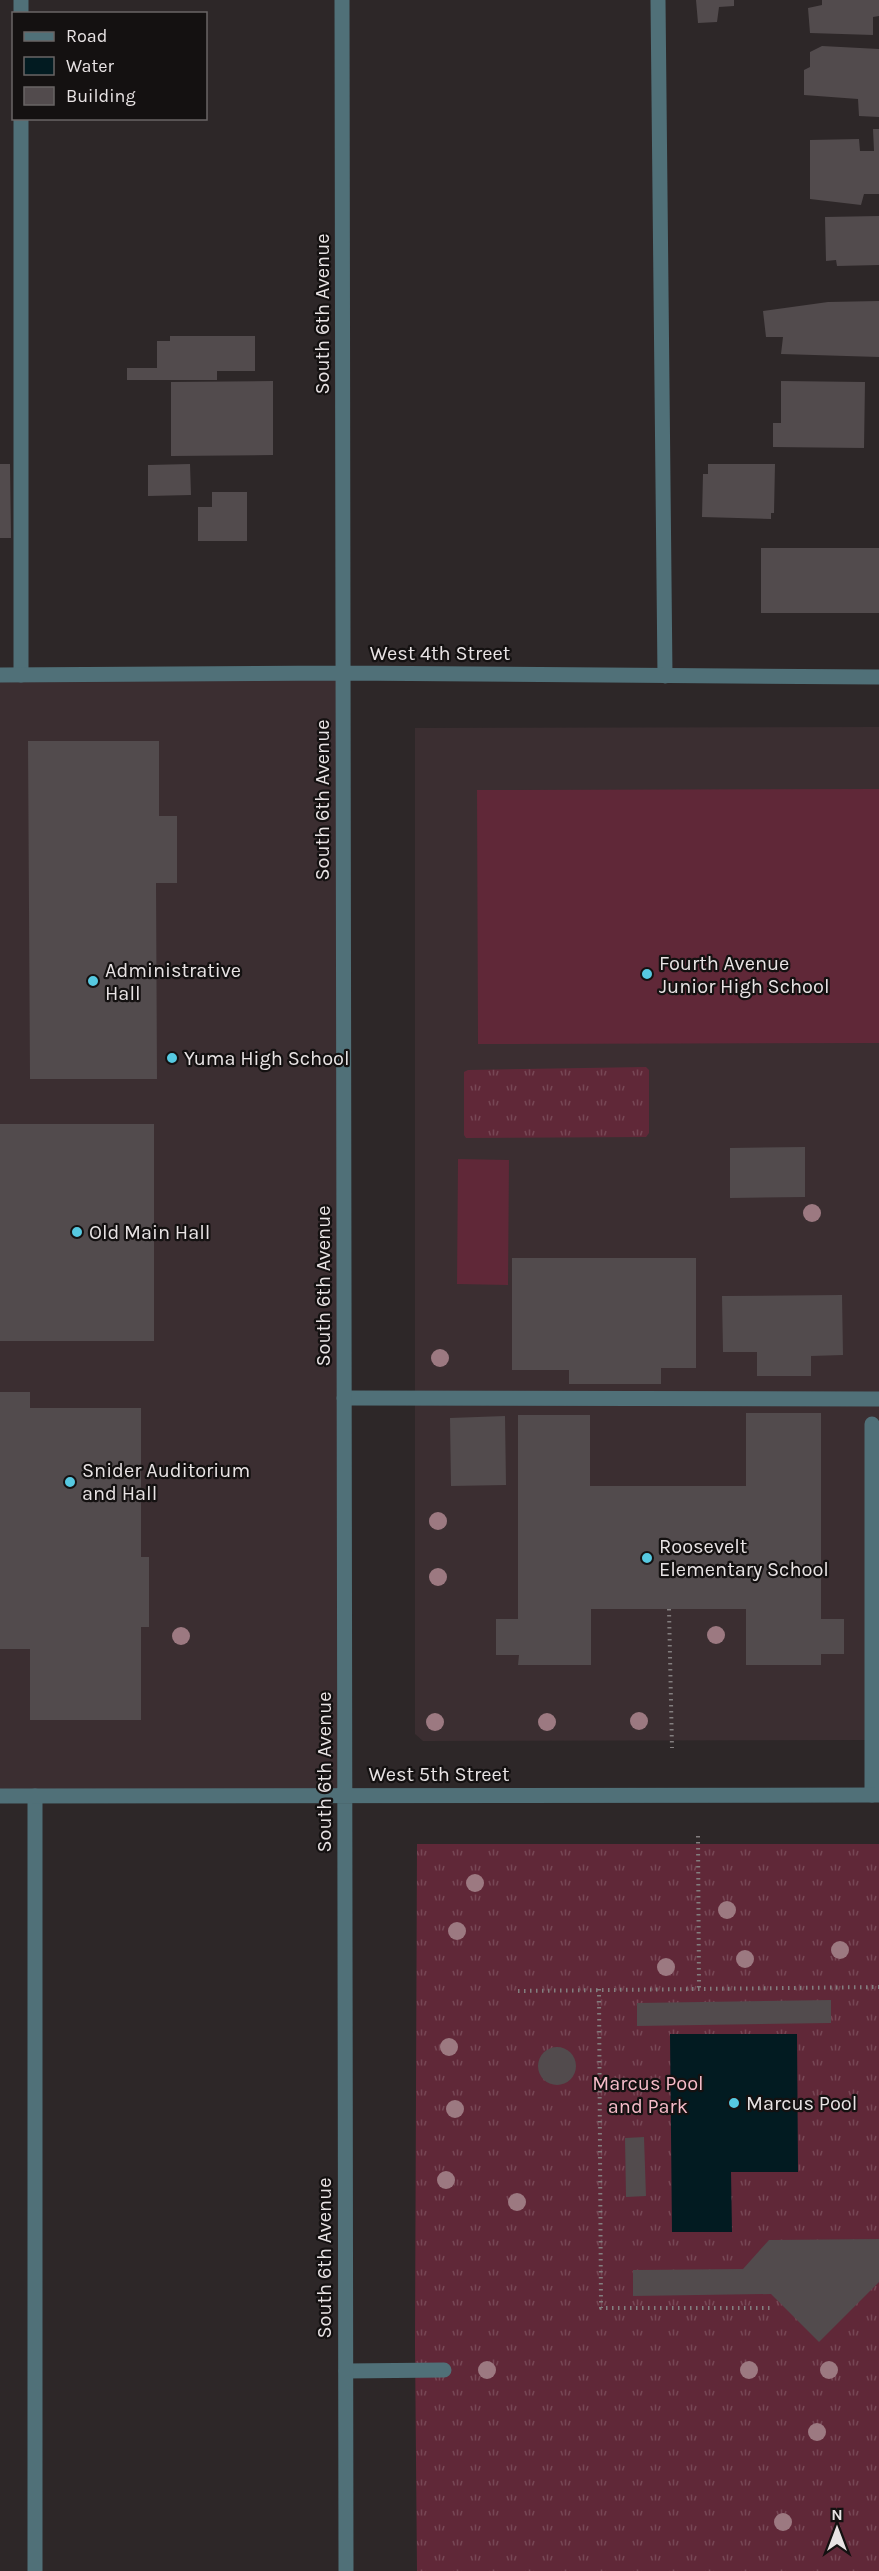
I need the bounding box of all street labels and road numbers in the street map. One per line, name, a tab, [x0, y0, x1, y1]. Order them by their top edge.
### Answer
street label: South 6th Avenue	[311, 233, 334, 395]
street label: West 4th Street	[370, 642, 511, 665]
street label: South 6th Avenue	[311, 719, 334, 881]
street label: South 6th Avenue	[312, 1205, 335, 1367]
street label: South 6th Avenue	[313, 1691, 336, 1853]
street label: West 5th Street	[369, 1763, 510, 1786]
street label: South 6th Avenue	[313, 2177, 336, 2339]

